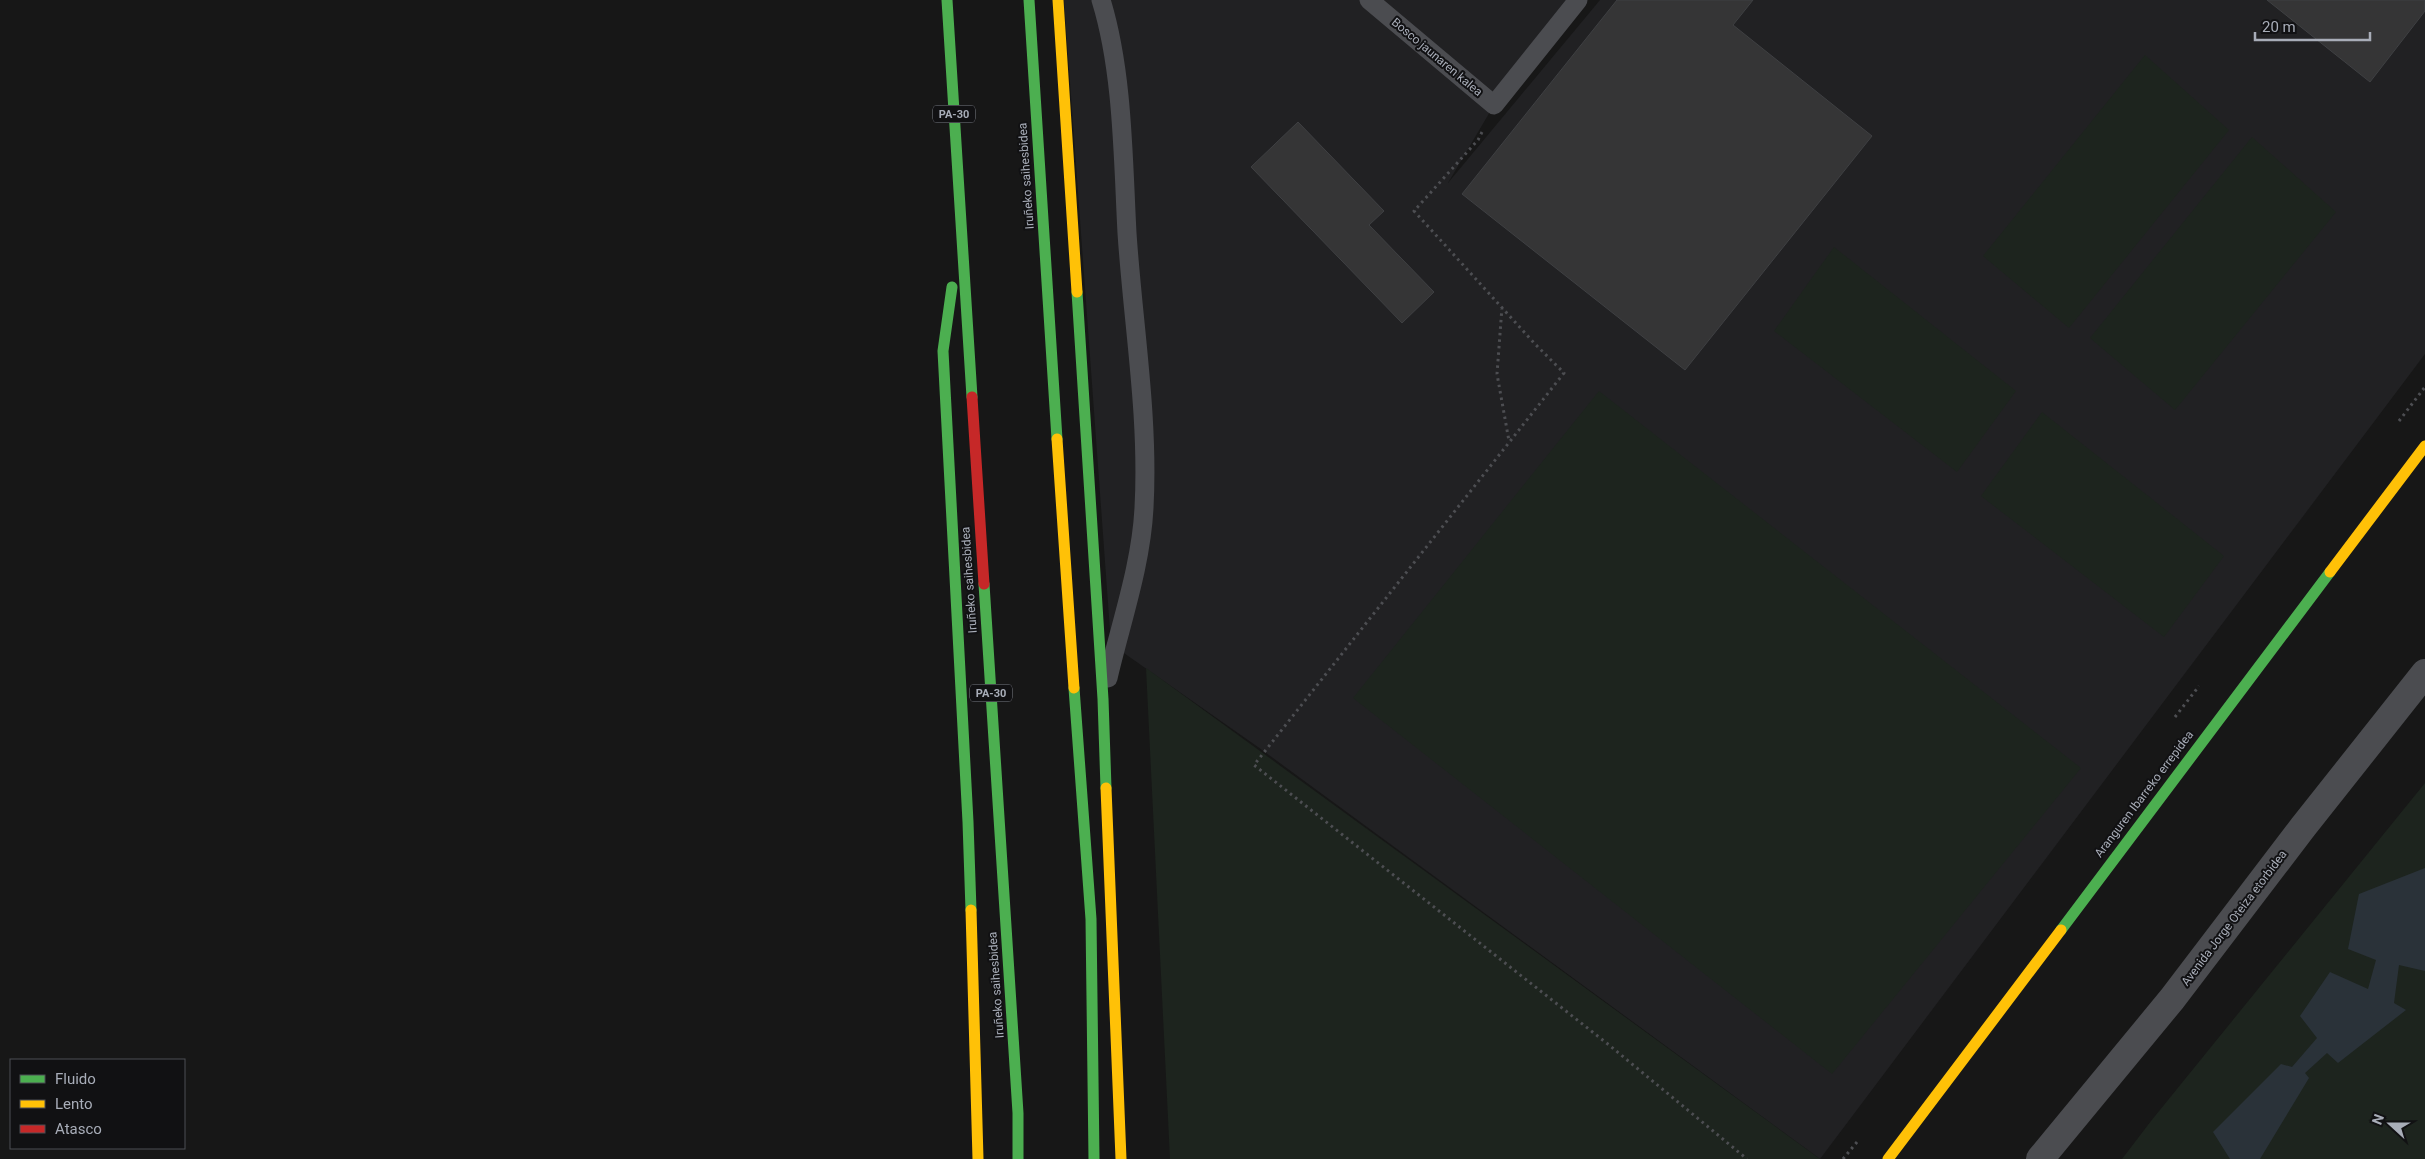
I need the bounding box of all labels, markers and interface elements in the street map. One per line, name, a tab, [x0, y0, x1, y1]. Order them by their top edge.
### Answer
scale bar	[2255, 10, 2370, 42]
street label: Bosco jaunaren kalea	[1389, 15, 1485, 99]
text: 20 m	[2262, 18, 2296, 36]
road number: PA-30	[933, 106, 975, 122]
street label: Iruñeko saihesbidea	[1015, 122, 1037, 230]
street label: Iruñeko saihesbidea	[958, 526, 980, 634]
road number: PA-30	[970, 684, 1012, 701]
street label: Aranguren Ibarreko errepidea	[2092, 728, 2196, 860]
street label: Avenida Jorge Oteiza etorbidea	[2178, 847, 2290, 989]
street label: Iruñeko saihesbidea	[985, 931, 1007, 1039]
legend	[10, 1059, 185, 1149]
text: Fluido	[55, 1070, 96, 1088]
text: Lento	[55, 1095, 93, 1113]
north arrow	[2365, 1099, 2415, 1149]
text: N	[2369, 1112, 2387, 1127]
text: Atasco	[55, 1120, 102, 1138]

